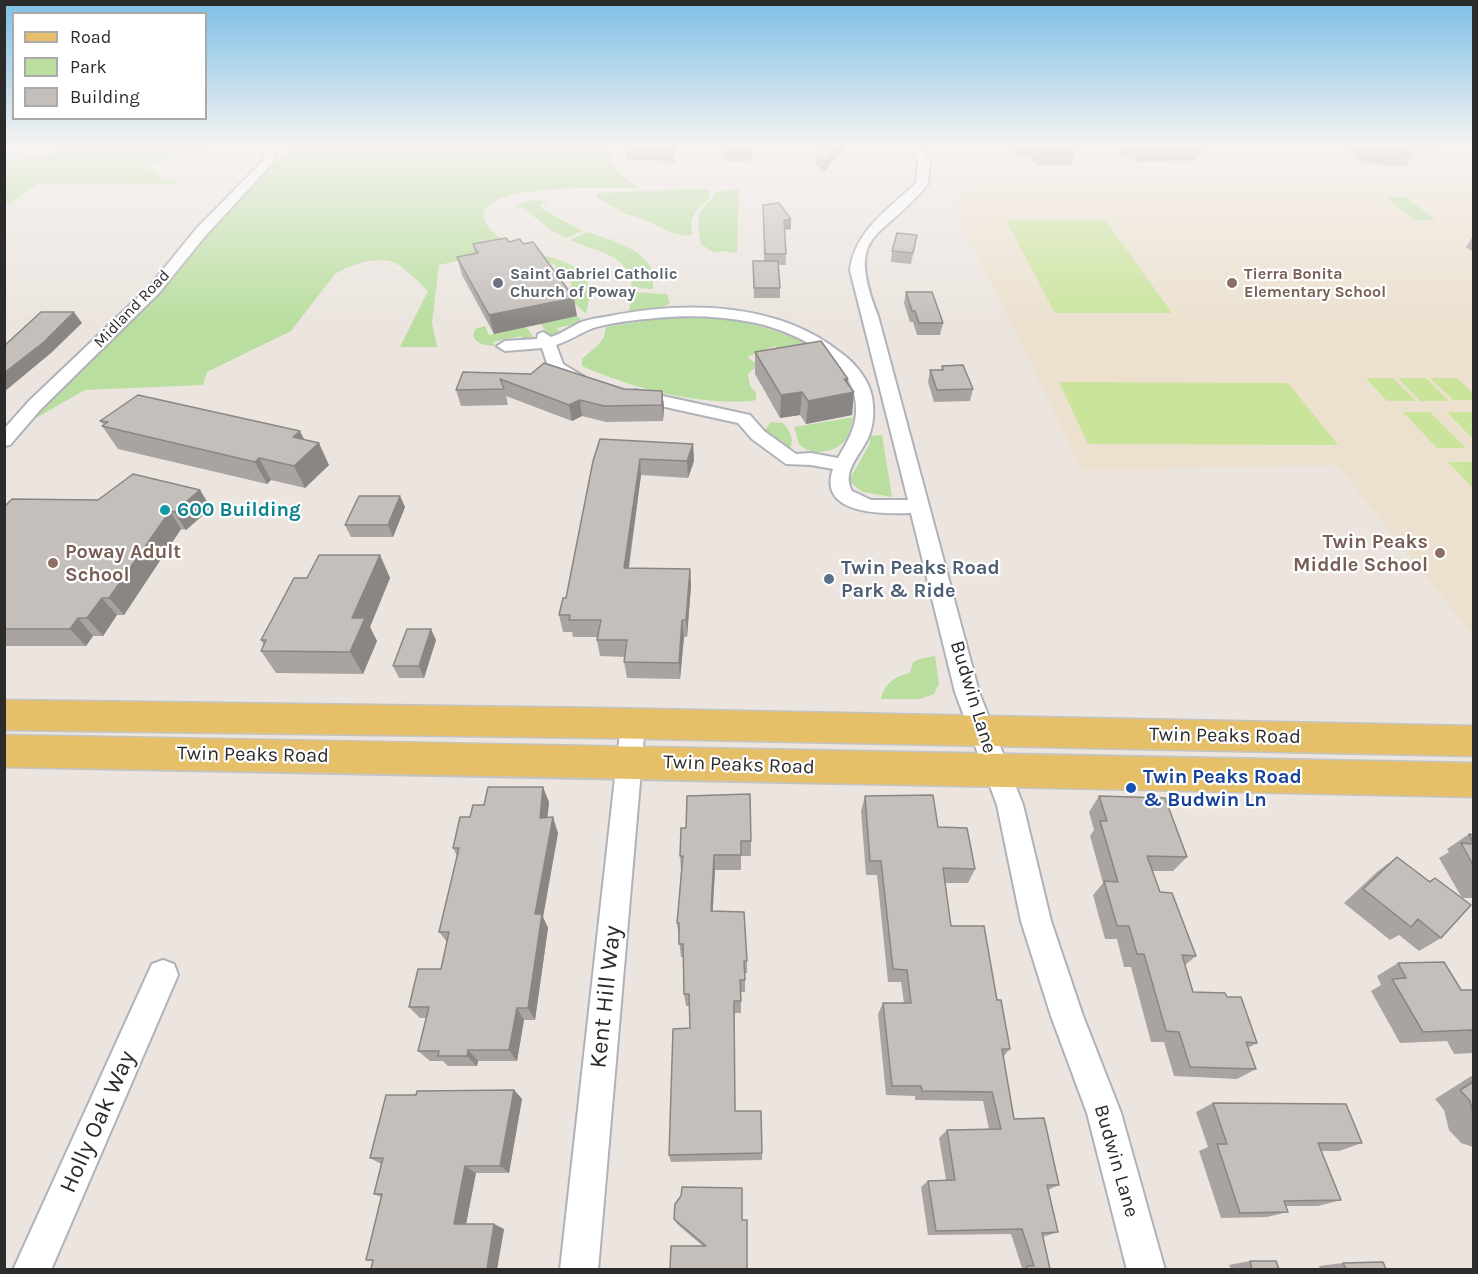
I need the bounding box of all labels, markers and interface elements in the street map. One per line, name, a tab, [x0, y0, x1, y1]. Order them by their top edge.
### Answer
legend	[12, 12, 207, 120]
text: Road	[70, 26, 111, 48]
text: Park	[70, 56, 107, 78]
text: Building	[70, 86, 140, 108]
place label: Saint Gabriel Catholic Church of Poway	[510, 264, 678, 302]
place label: Tierra Bonita Elementary School	[1244, 264, 1386, 302]
street label: Midland Road	[90, 266, 174, 352]
marker: Saint Gabriel Catholic Church of Poway	[491, 276, 505, 290]
marker: Tierra Bonita Elementary School	[1225, 276, 1239, 290]
place label: 600 Building	[177, 498, 301, 522]
marker: 600 Building	[158, 503, 172, 517]
place label: Twin Peaks Middle School	[1293, 530, 1428, 577]
place label: Poway Adult School	[65, 540, 181, 587]
marker: Twin Peaks Middle School	[1433, 546, 1447, 560]
marker: Poway Adult School	[46, 556, 60, 570]
place label: Twin Peaks Road Park & Ride	[841, 556, 1000, 603]
marker: Twin Peaks Road Park & Ride	[822, 572, 836, 586]
street label: Budwin Lane	[945, 638, 1001, 756]
street label: Twin Peaks Road	[1149, 723, 1301, 749]
street label: Twin Peaks Road	[177, 742, 329, 768]
street label: Twin Peaks Road	[663, 750, 815, 780]
place label: Twin Peaks Road & Budwin Ln	[1143, 765, 1302, 812]
marker: Twin Peaks Road & Budwin Ln	[1124, 781, 1138, 795]
street label: Kent Hill Way	[584, 924, 628, 1070]
street label: Holly Oak Way	[54, 1046, 142, 1198]
street label: Budwin Lane	[1088, 1102, 1144, 1220]

